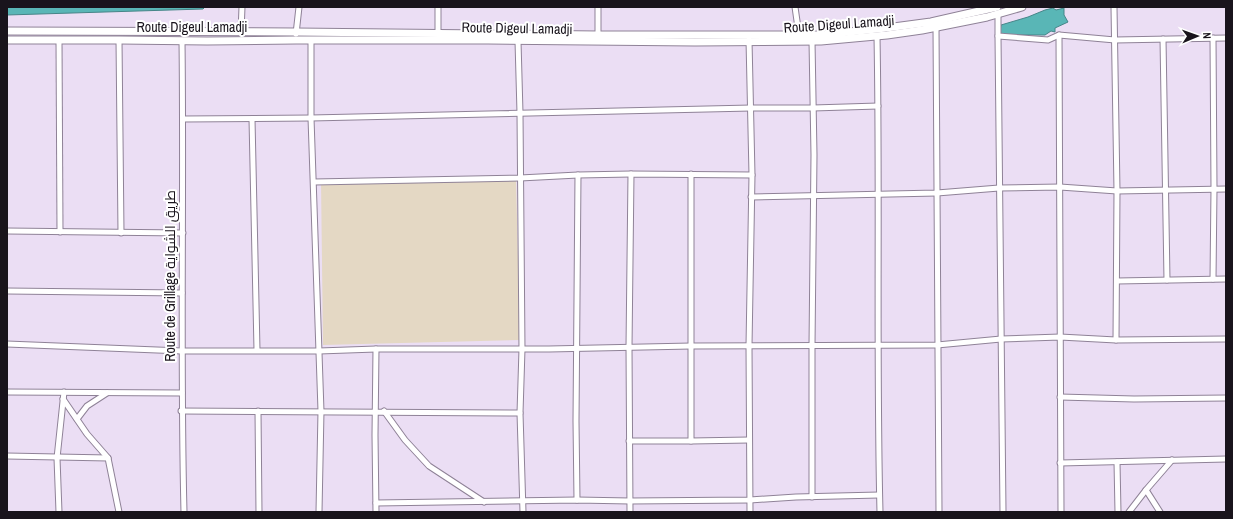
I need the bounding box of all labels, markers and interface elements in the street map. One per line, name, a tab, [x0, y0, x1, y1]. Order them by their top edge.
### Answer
street label: Route Digeul Lamadji	[783, 11, 895, 37]
north arrow	[1177, 16, 1217, 56]
street label: Route Digeul Lamadji	[136, 18, 248, 36]
street label: Route Digeul Lamadji	[461, 18, 573, 38]
text: N	[1200, 32, 1214, 39]
street label: Route de Grillage طريق الشواية	[161, 190, 179, 362]

